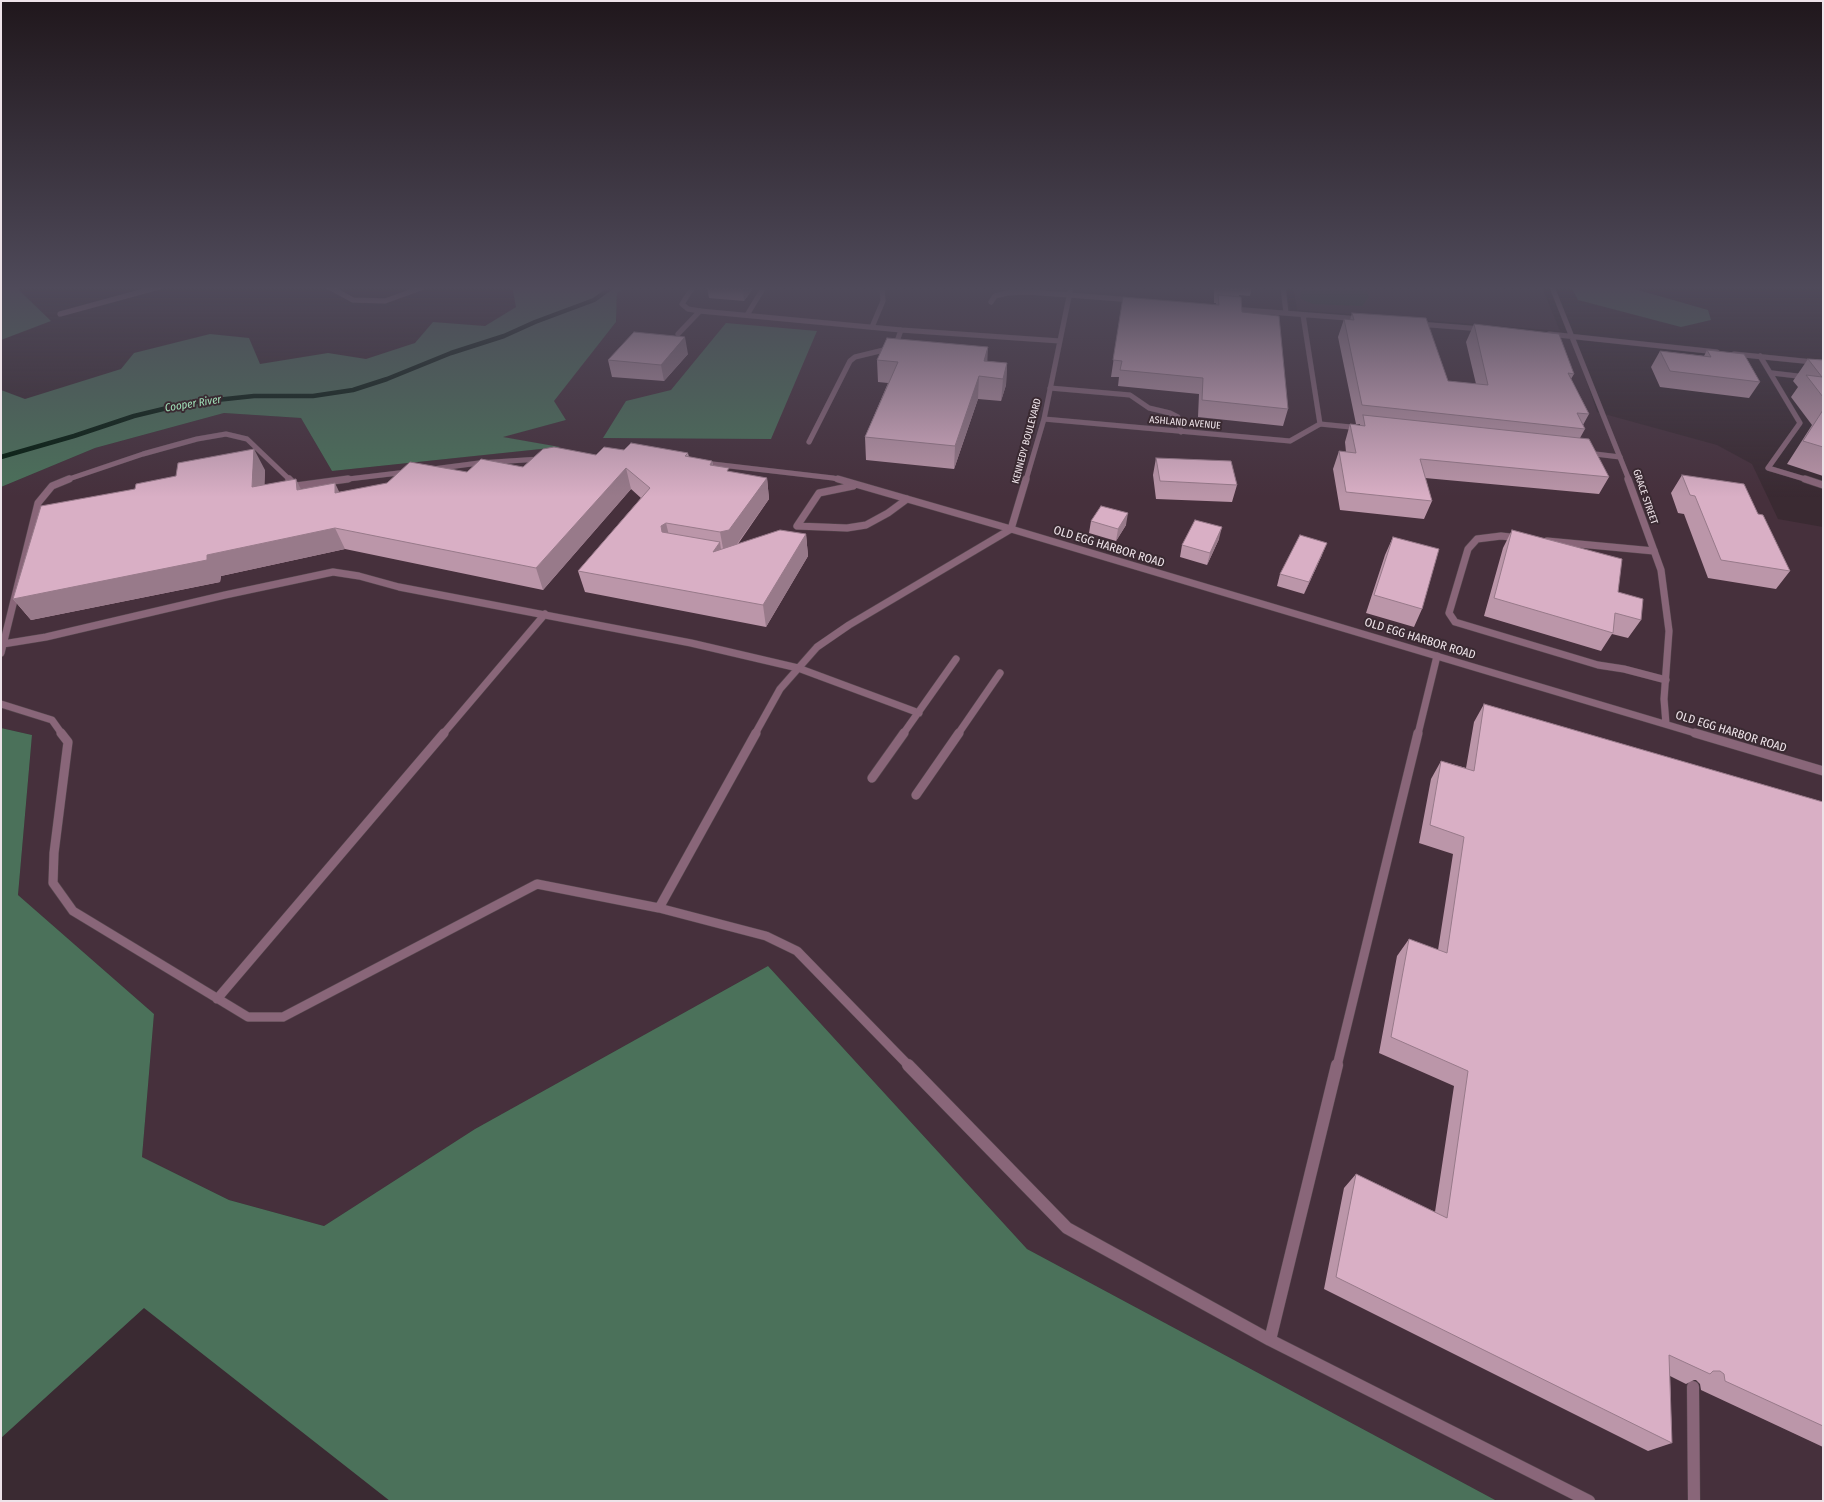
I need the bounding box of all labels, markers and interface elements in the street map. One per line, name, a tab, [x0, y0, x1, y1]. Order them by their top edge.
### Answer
water label: Cooper River	[164, 393, 222, 415]
street label: KENNEDY BOULEVARD	[1010, 397, 1044, 485]
street label: ASHLAND AVENUE	[1149, 414, 1221, 432]
street label: GRACE STREET	[1630, 468, 1660, 526]
street label: OLD EGG HARBOR ROAD	[1052, 523, 1166, 571]
street label: OLD EGG HARBOR ROAD	[1363, 615, 1477, 663]
street label: OLD EGG HARBOR ROAD	[1674, 708, 1788, 756]

